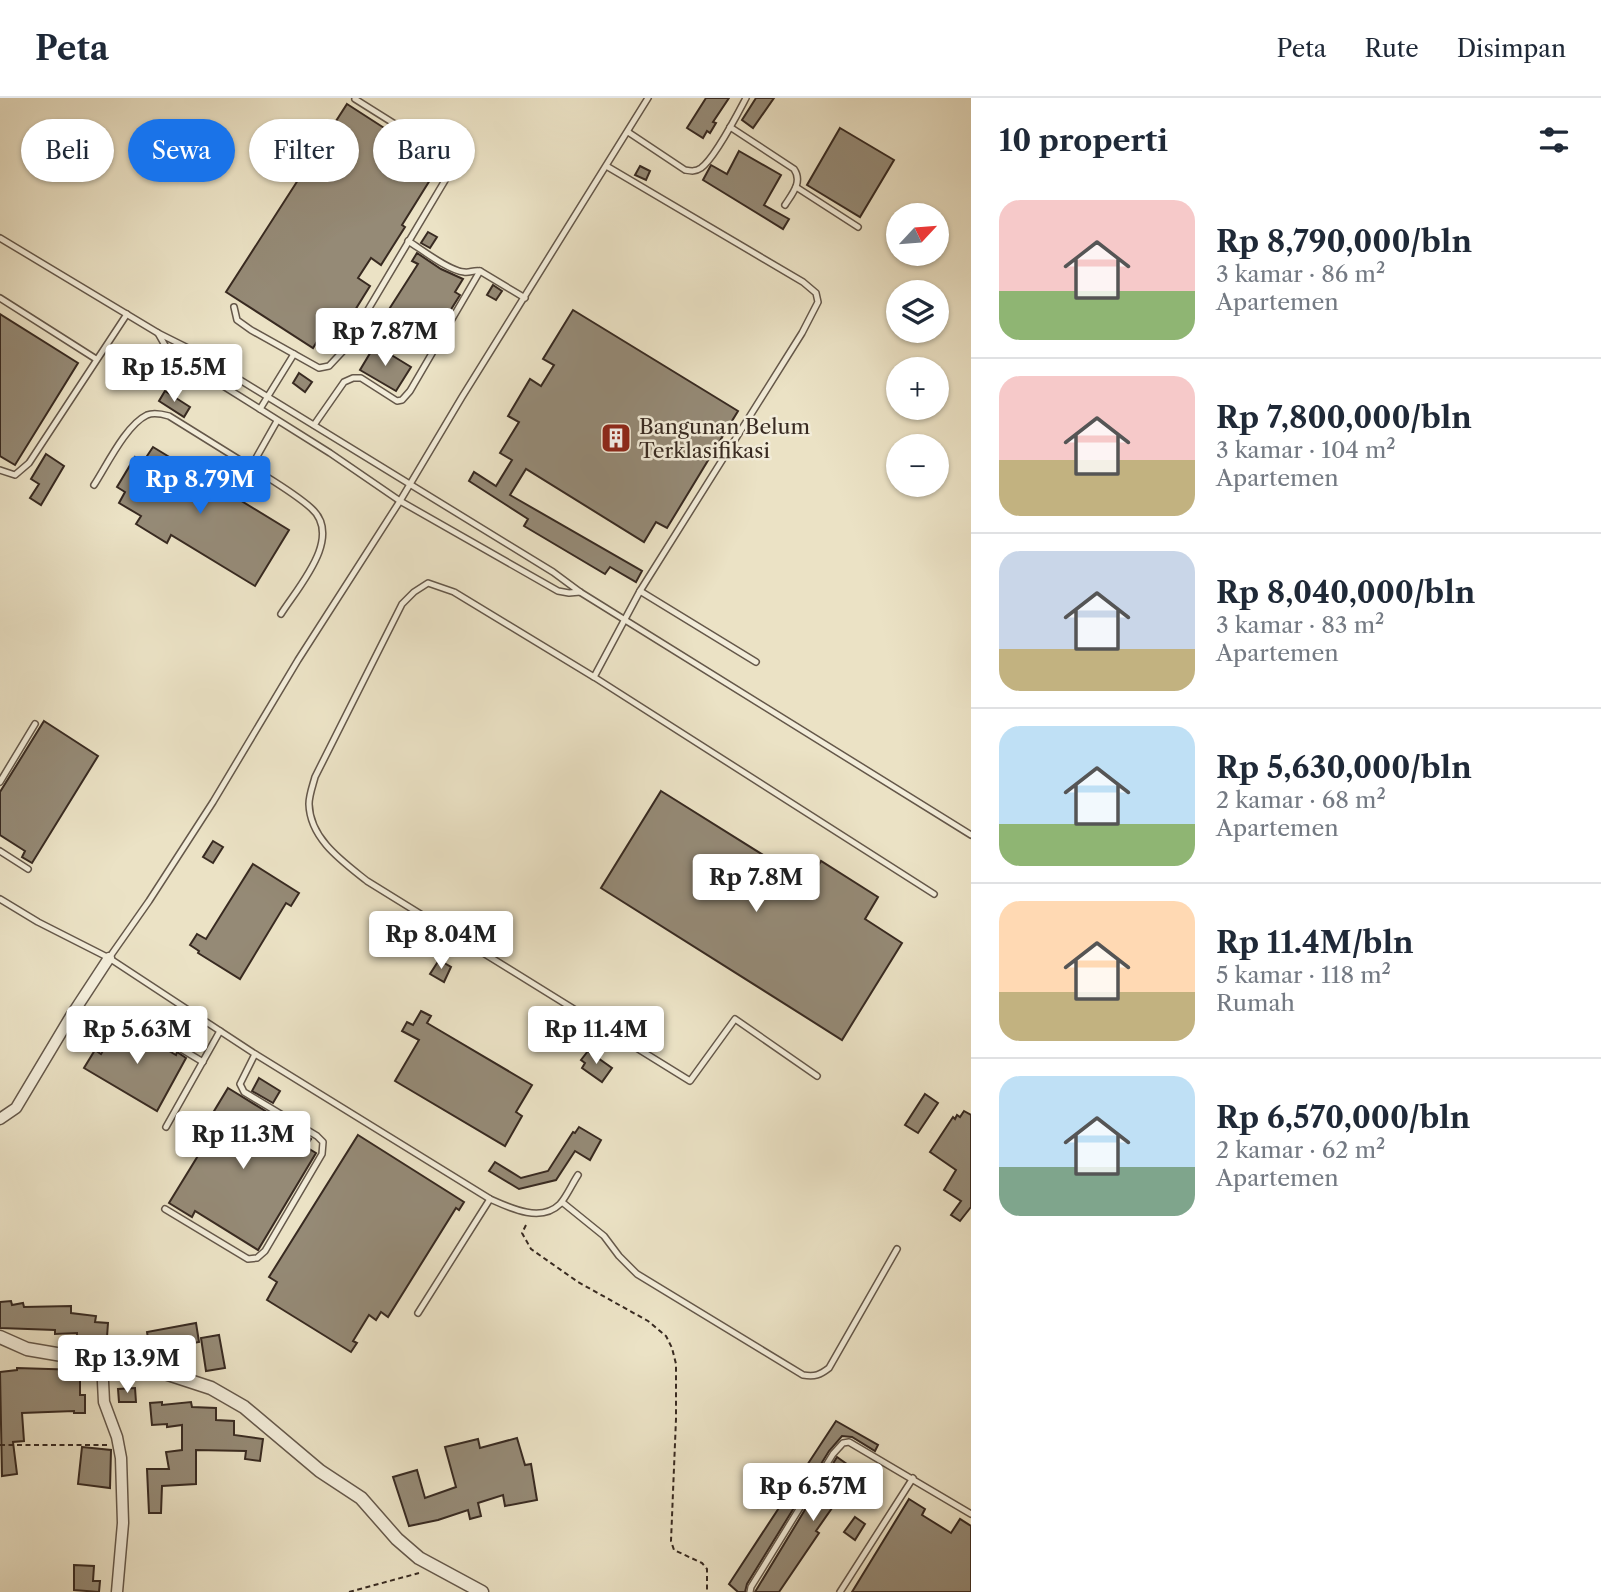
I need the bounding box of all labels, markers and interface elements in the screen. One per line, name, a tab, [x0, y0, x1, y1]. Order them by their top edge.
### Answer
text: Peta	[35, 28, 109, 69]
text: Peta	[1277, 34, 1326, 63]
text: Rute	[1364, 34, 1419, 63]
text: Disimpan	[1457, 34, 1566, 63]
chip: Beli	[21, 119, 114, 182]
chip: Sewa	[128, 119, 235, 182]
chip: Filter	[249, 119, 359, 182]
chip: Baru	[373, 119, 475, 182]
icon: filters	[1535, 121, 1573, 159]
text: 10 properti	[999, 122, 1168, 159]
north arrow	[886, 203, 948, 266]
map controls	[886, 203, 949, 497]
text: Rp 8,790,000/bln	[1216, 223, 1472, 260]
icon: home	[1055, 228, 1139, 312]
text: 3 kamar · 86 m²	[1216, 260, 1385, 288]
button: layers	[886, 280, 949, 343]
text: Apartemen	[1216, 288, 1339, 316]
pin: Rp 7.87M	[313, 308, 457, 368]
text: Rp 7.87M	[332, 317, 438, 345]
pin: Rp 15.5M	[102, 344, 246, 404]
text: Rp 15.5M	[121, 353, 227, 381]
button: +	[886, 357, 949, 420]
text: Rp 7,800,000/bln	[1216, 399, 1472, 436]
icon: home	[1055, 404, 1139, 488]
place label: Bangunan Belum Terklasifikasi	[639, 414, 810, 463]
building icon: Bangunan Belum Terklasifikasi	[599, 421, 633, 455]
button: −	[886, 434, 949, 497]
text: 3 kamar · 104 m²	[1216, 436, 1396, 464]
pin: Rp 8.79M	[128, 456, 272, 516]
text: Apartemen	[1216, 464, 1339, 492]
text: Rp 8.79M	[145, 465, 255, 493]
text: Rp 8,040,000/bln	[1216, 574, 1475, 611]
icon: home	[1055, 579, 1139, 663]
text: 3 kamar · 83 m²	[1216, 611, 1385, 639]
text: Apartemen	[1216, 639, 1339, 667]
text: Rp 5,630,000/bln	[1216, 749, 1472, 786]
icon: home	[1055, 754, 1139, 838]
text: 2 kamar · 68 m²	[1216, 786, 1386, 814]
text: Apartemen	[1216, 814, 1339, 842]
pin: Rp 7.8M	[691, 854, 821, 914]
text: Rp 7.8M	[709, 863, 803, 891]
pin: Rp 8.04M	[369, 912, 513, 971]
text: Rp 8.04M	[385, 920, 497, 948]
text: Rp 11.4M/bln	[1216, 924, 1414, 961]
icon: home	[1055, 929, 1139, 1013]
text: 5 kamar · 118 m²	[1216, 961, 1391, 989]
text: Rumah	[1216, 989, 1295, 1017]
pin: Rp 5.63M	[65, 1006, 209, 1066]
pin: Rp 11.4M	[524, 1006, 668, 1066]
text: Rp 5.63M	[82, 1015, 192, 1043]
text: Rp 11.4M	[544, 1015, 648, 1043]
text: Rp 6,570,000/bln	[1216, 1099, 1470, 1136]
icon: home	[1055, 1104, 1139, 1188]
pin: Rp 11.3M	[171, 1112, 315, 1171]
text: Rp 11.3M	[191, 1120, 295, 1148]
text: 2 kamar · 62 m²	[1216, 1136, 1385, 1164]
text: Apartemen	[1216, 1164, 1339, 1192]
pin: Rp 13.9M	[55, 1336, 199, 1395]
text: Rp 13.9M	[74, 1344, 180, 1372]
pin: Rp 6.57M	[741, 1464, 885, 1523]
text: Rp 6.57M	[759, 1472, 867, 1500]

